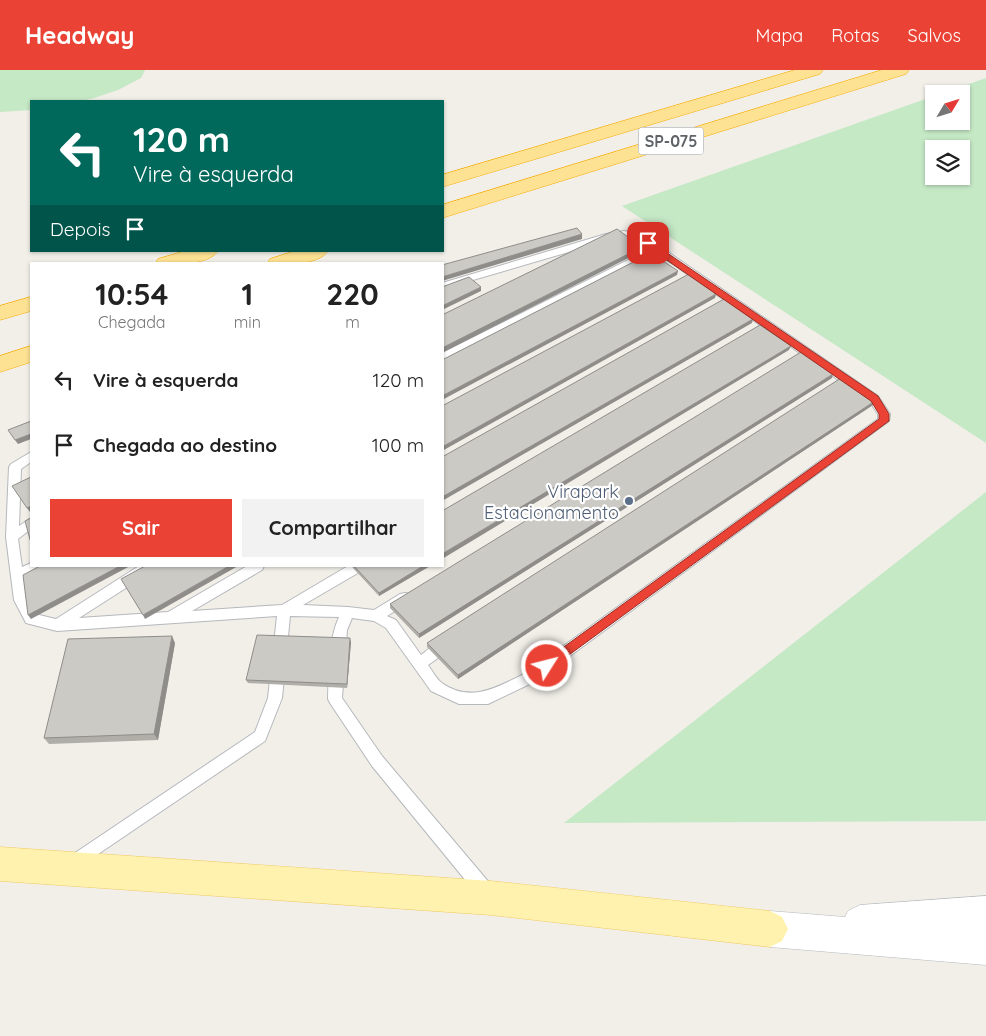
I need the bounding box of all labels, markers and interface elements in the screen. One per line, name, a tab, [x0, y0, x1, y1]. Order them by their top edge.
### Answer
text: Headway	[25, 20, 134, 50]
text: Mapa	[756, 24, 803, 47]
text: Rotas	[831, 24, 880, 47]
text: Salvos	[908, 24, 961, 47]
north arrow	[925, 85, 970, 130]
map controls	[925, 85, 970, 185]
text: 120 m	[133, 117, 230, 161]
icon: left	[50, 120, 115, 185]
road number: SP-075	[638, 128, 704, 154]
button: layers	[925, 140, 970, 185]
text: Vire à esquerda	[133, 160, 294, 188]
icon: arrive	[121, 215, 149, 243]
text: Depois	[50, 217, 111, 241]
pin	[627, 222, 669, 264]
icon: arrive	[634, 229, 662, 257]
text: 10:54	[95, 275, 168, 313]
text: 1	[241, 275, 253, 313]
text: 220	[326, 275, 379, 313]
text: Chegada	[98, 312, 166, 332]
text: min	[234, 312, 261, 332]
text: m	[345, 312, 360, 332]
icon: left	[50, 366, 78, 394]
text: Vire à esquerda	[93, 368, 238, 392]
text: 120 m	[373, 368, 424, 392]
icon: arrive	[50, 431, 78, 459]
text: Chegada ao destino	[93, 433, 277, 457]
text: 100 m	[372, 433, 424, 457]
place label: Virapark Estacionamento	[484, 480, 619, 524]
marker: Virapark Estacionamento	[623, 495, 635, 507]
button: Sair	[50, 499, 232, 557]
button: Compartilhar	[242, 499, 424, 557]
position arrow	[520, 639, 572, 691]

